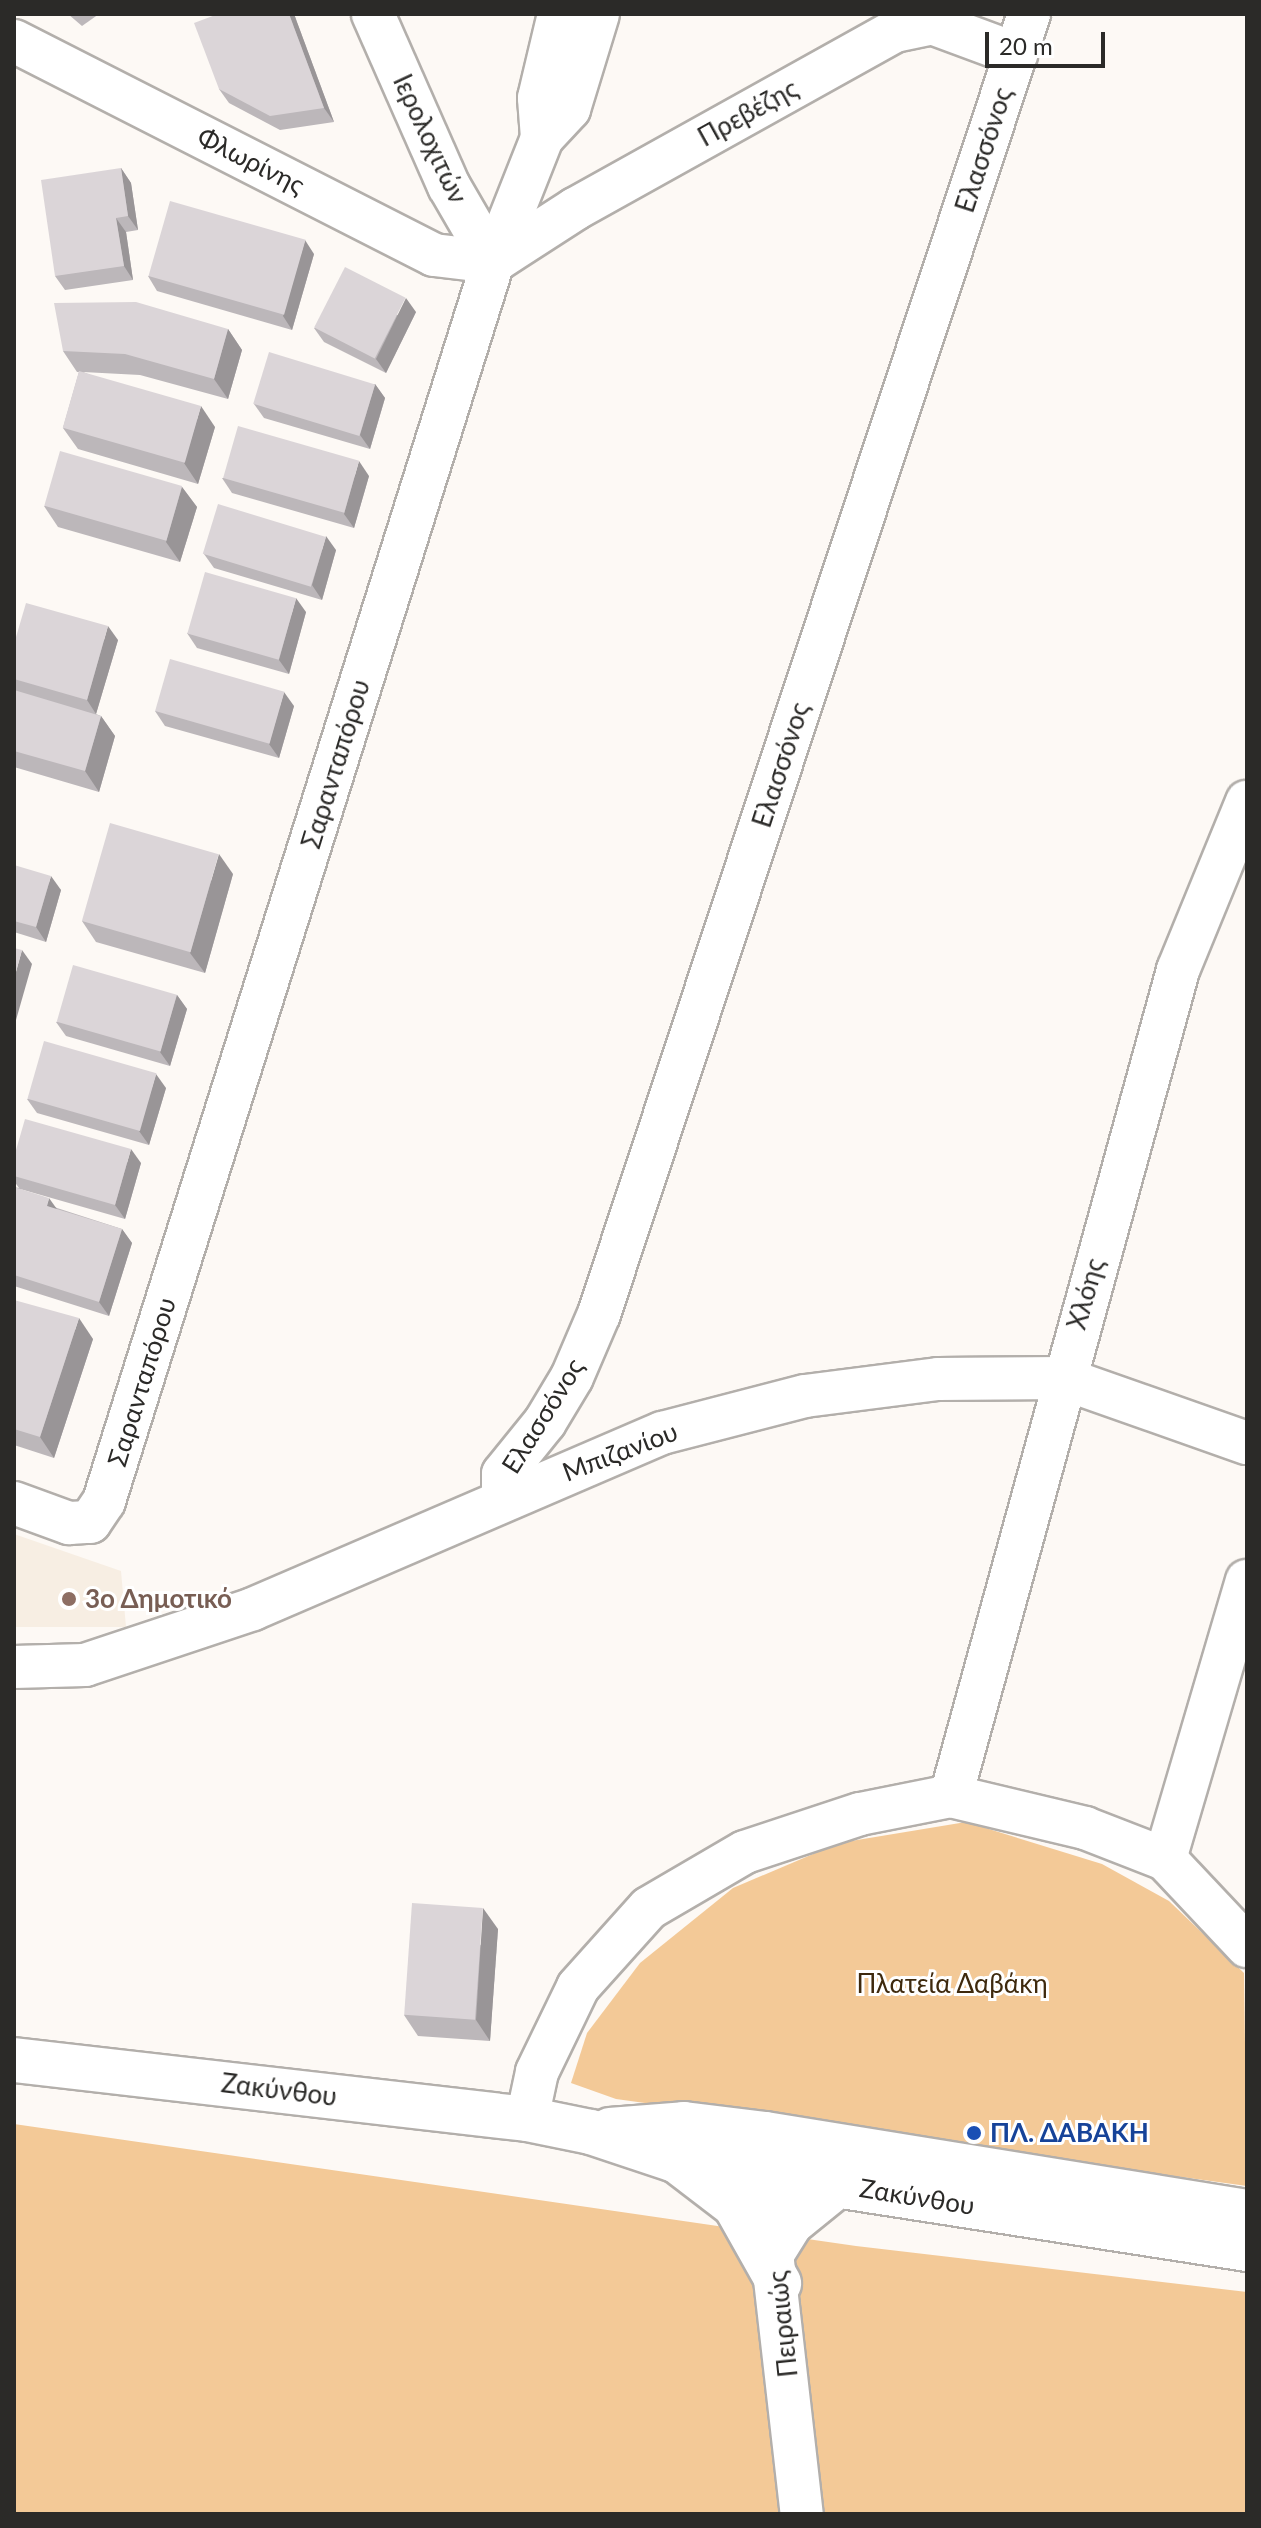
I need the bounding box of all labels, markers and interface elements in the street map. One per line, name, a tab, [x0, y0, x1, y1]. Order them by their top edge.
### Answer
scale bar	[989, 16, 1109, 66]
text: 20 m	[999, 31, 1053, 60]
street label: Ιερολοχιτών	[387, 69, 473, 209]
street label: Πρεβέζης	[693, 73, 803, 153]
street label: Ελασσόνος	[949, 84, 1019, 216]
street label: Φλωρίνης	[192, 121, 310, 201]
street label: Σαρανταπόρου	[296, 676, 376, 852]
street label: Ελασσόνος	[746, 699, 816, 831]
street label: Χλόης	[1061, 1255, 1111, 1333]
street label: Σαρανταπόρου	[102, 1294, 182, 1470]
street label: Ελασσόνος	[495, 1353, 591, 1479]
street label: Μπιζανίου	[558, 1416, 682, 1488]
place label: 3ο Δημοτικό	[85, 1583, 233, 1615]
marker: 3ο Δημοτικό	[60, 1590, 78, 1608]
park label: Πλατεία Δαβάκη	[856, 1968, 1048, 2000]
street label: Ζακύνθου	[220, 2067, 338, 2113]
place label: ΠΛ. ΔΑΒΑΚΗ	[990, 2117, 1149, 2149]
marker: ΠΛ. ΔΑΒΑΚΗ	[965, 2124, 983, 2142]
street label: Ζακύνθου	[857, 2173, 977, 2221]
street label: Πειραιώς	[762, 2269, 804, 2379]

